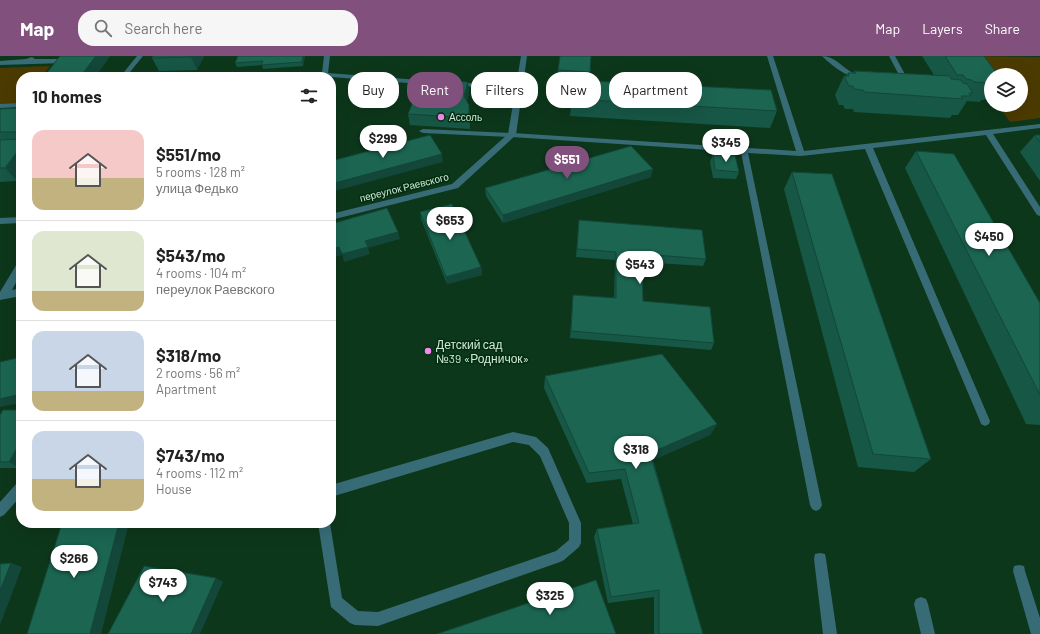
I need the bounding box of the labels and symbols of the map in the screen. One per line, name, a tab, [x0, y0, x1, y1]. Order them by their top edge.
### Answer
place label: Ассоль	[449, 111, 482, 123]
marker: Ассоль	[436, 112, 446, 122]
pin: $299	[359, 125, 407, 159]
pin: $345	[702, 129, 750, 163]
pin: $551	[543, 146, 591, 180]
street label: переулок Раевского	[358, 170, 450, 204]
pin: $653	[426, 207, 474, 241]
pin: $450	[965, 223, 1013, 257]
pin: $543	[616, 251, 664, 285]
place label: Детский сад №39 «Родничок»	[436, 337, 529, 366]
marker: Детский сад №39 «Родничок»	[423, 346, 433, 356]
pin: $318	[612, 436, 660, 470]
pin: $266	[50, 545, 98, 579]
pin: $743	[139, 569, 187, 603]
pin: $325	[526, 582, 574, 616]

